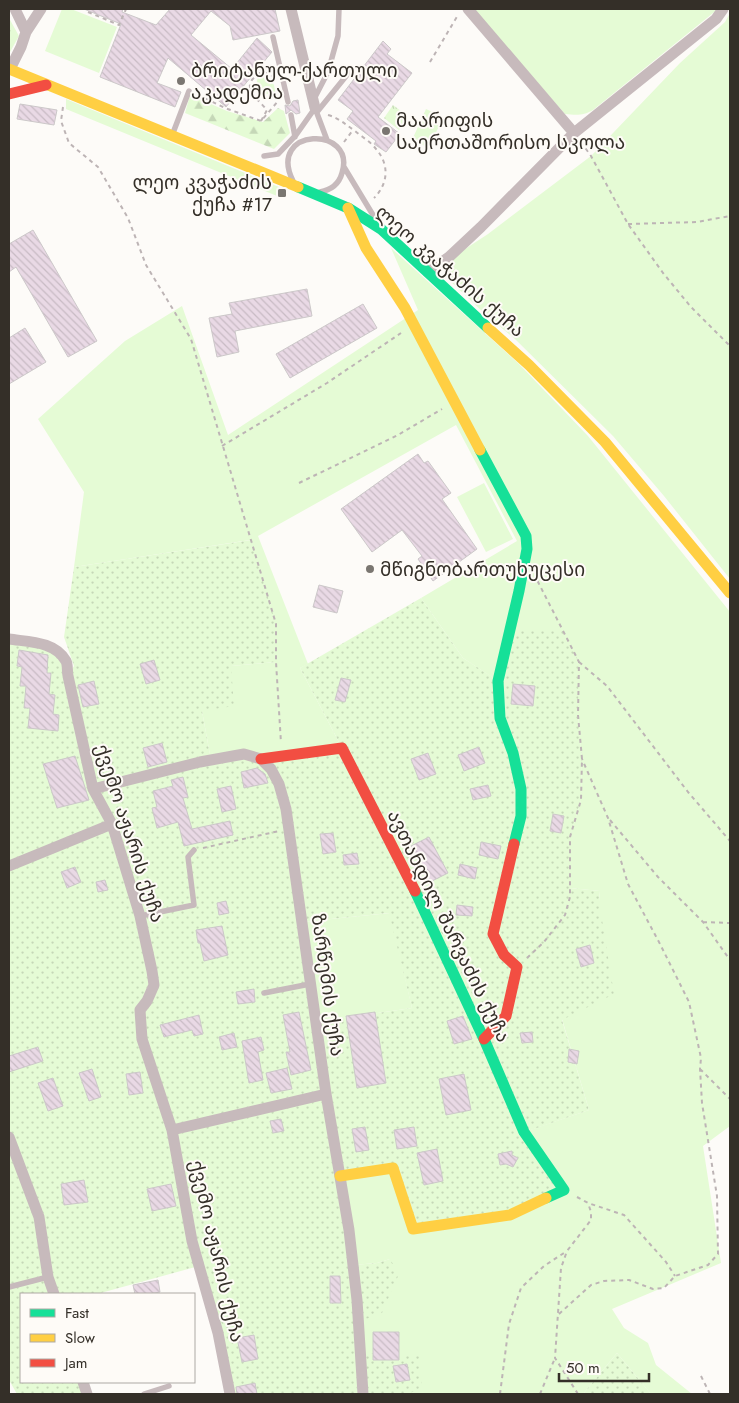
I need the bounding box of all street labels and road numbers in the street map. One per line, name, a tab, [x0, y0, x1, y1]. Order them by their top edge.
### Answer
street label: ლეო კვაჭაძის ქუჩა	[370, 199, 530, 343]
street label: ქვემო აჟარის ქუჩა	[88, 740, 172, 926]
street label: ავთანდილ შარვაძის ქუჩა	[381, 805, 517, 1047]
street label: ზარწემის ქუჩა	[305, 912, 351, 1058]
street label: ქვემო აჟარის ქუჩა	[183, 1157, 251, 1345]

